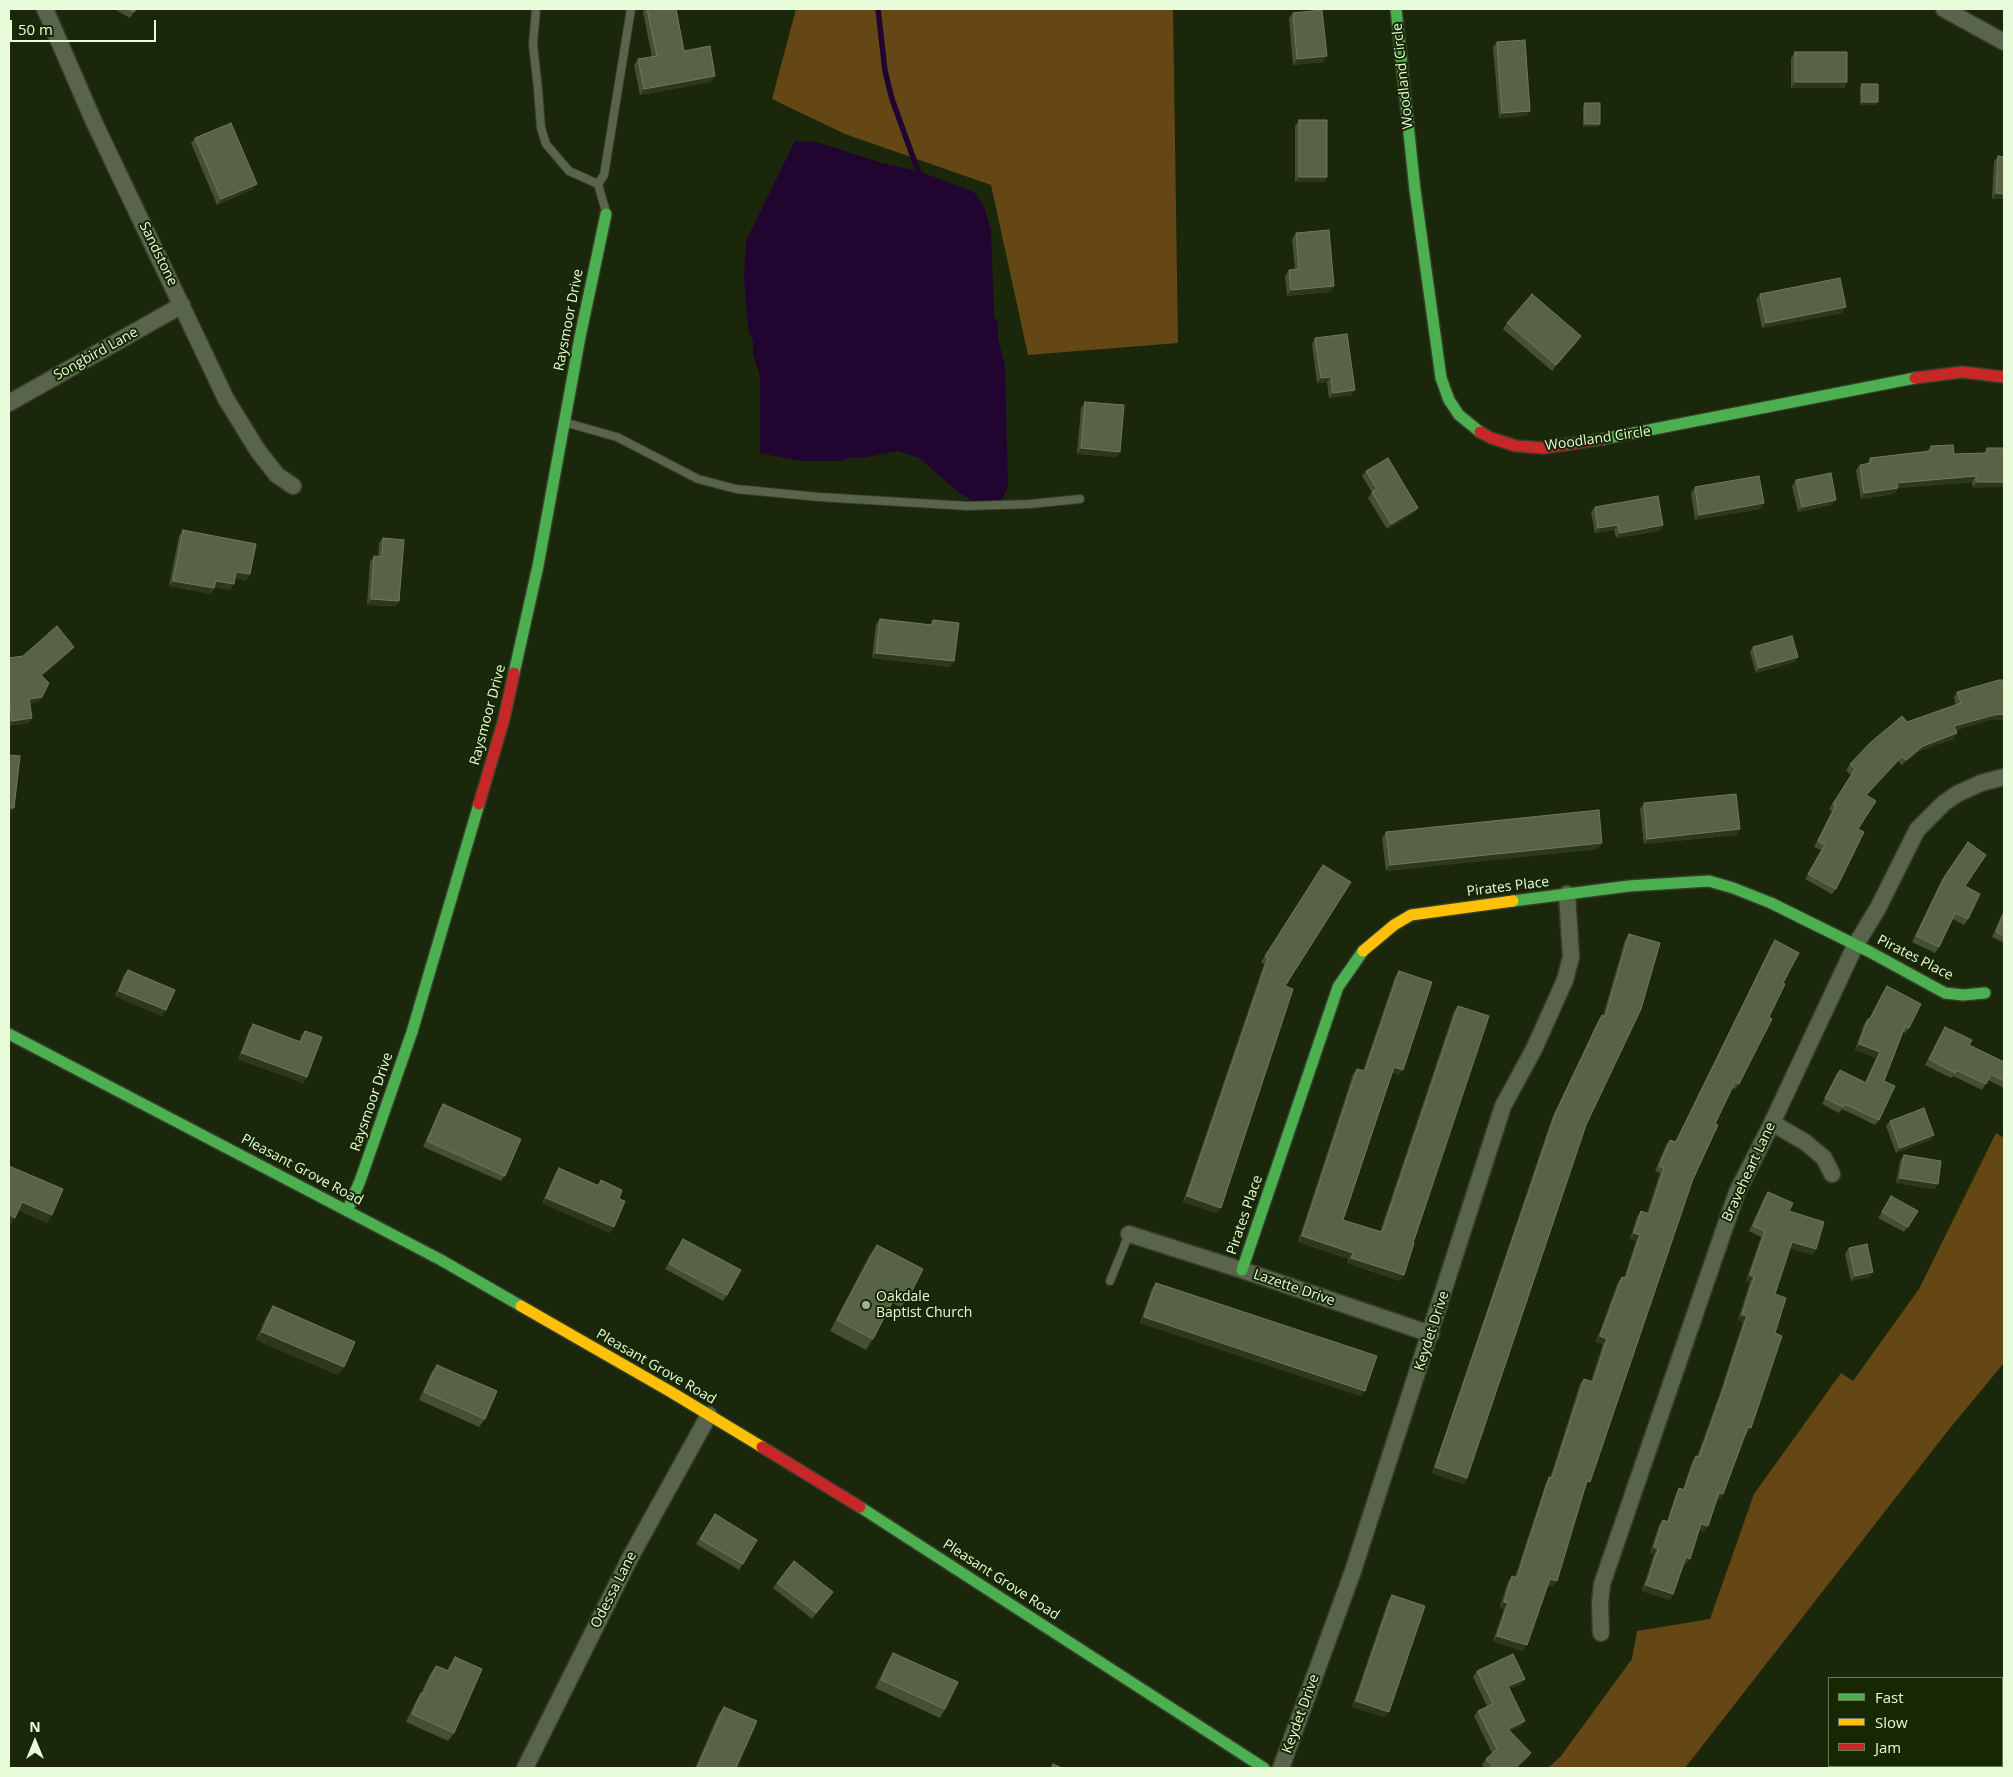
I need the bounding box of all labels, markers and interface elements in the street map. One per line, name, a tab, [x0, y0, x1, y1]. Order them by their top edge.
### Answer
scale bar	[12, 10, 159, 42]
text: 50 m	[18, 19, 53, 39]
street label: Woodland Circle	[1389, 22, 1417, 130]
street label: Sandstone	[135, 219, 181, 289]
street label: Raysmoor Drive	[551, 268, 587, 372]
street label: Songbird Lane	[51, 324, 141, 384]
street label: Woodland Circle	[1544, 423, 1652, 455]
street label: Raysmoor Drive	[466, 663, 510, 767]
street label: Pirates Place	[1466, 874, 1550, 900]
street label: Pirates Place	[1874, 932, 1956, 984]
street label: Raysmoor Drive	[347, 1050, 397, 1154]
street label: Braveheart Lane	[1719, 1120, 1779, 1224]
street label: Pleasant Grove Road	[238, 1131, 366, 1209]
street label: Pirates Place	[1224, 1173, 1266, 1257]
street label: Lazette Drive	[1251, 1266, 1337, 1310]
place label: Oakdale Baptist Church	[876, 1289, 972, 1321]
street label: Keydet Drive	[1411, 1289, 1453, 1373]
marker: Oakdale Baptist Church	[860, 1299, 872, 1311]
street label: Pleasant Grove Road	[593, 1326, 719, 1408]
street label: Pleasant Grove Road	[940, 1536, 1062, 1624]
street label: Odessa Lane	[588, 1549, 640, 1631]
street label: Keydet Drive	[1279, 1672, 1323, 1756]
legend	[1828, 1677, 2003, 1767]
text: Fast	[1875, 1687, 1904, 1707]
text: Slow	[1875, 1712, 1908, 1732]
north arrow	[10, 1717, 60, 1767]
text: N	[29, 1717, 41, 1736]
text: Jam	[1875, 1737, 1901, 1757]

